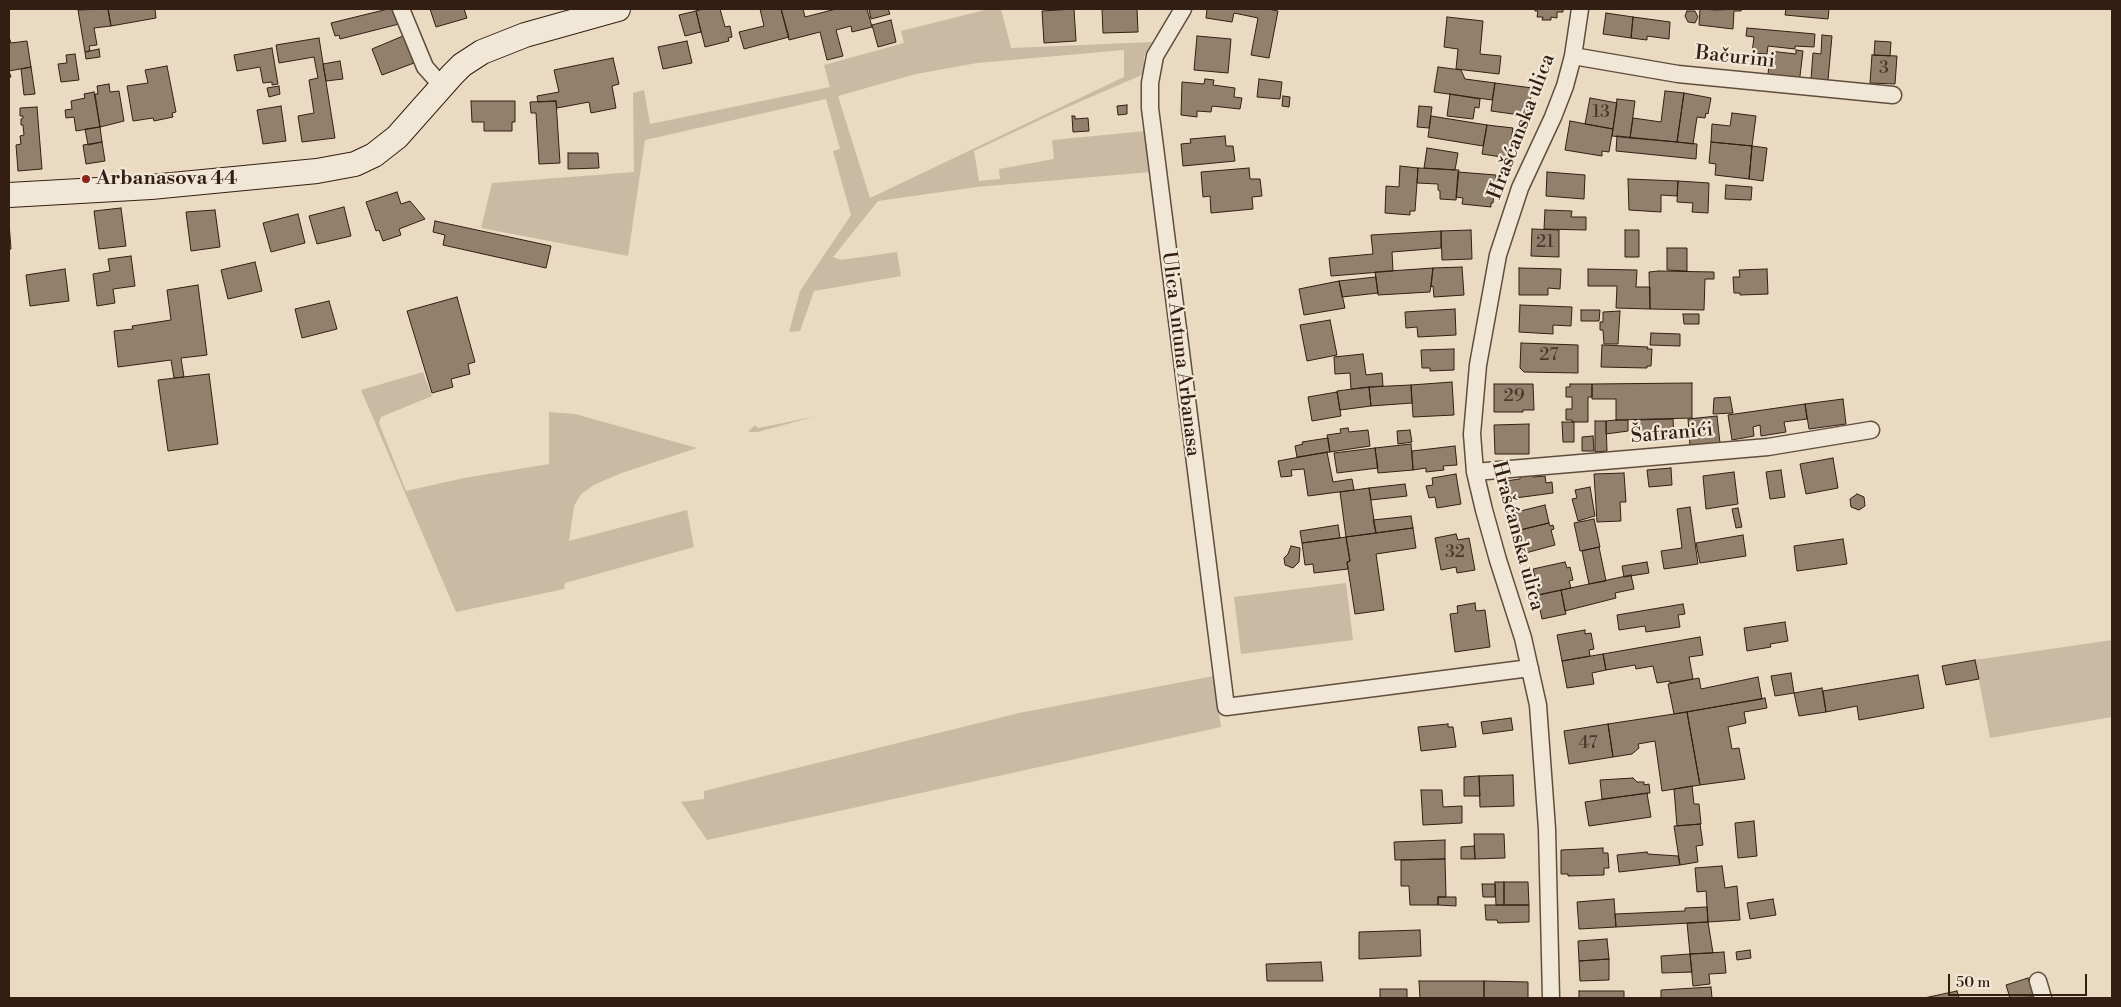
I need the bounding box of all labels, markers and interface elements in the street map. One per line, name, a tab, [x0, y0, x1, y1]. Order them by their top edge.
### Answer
street label: Bačurini	[1694, 42, 1776, 74]
street label: Hrašćanska ulica	[1483, 51, 1561, 203]
house number: 3	[1879, 58, 1889, 80]
house number: 13	[1592, 102, 1610, 124]
place label: Arbanasova 44	[96, 167, 238, 191]
marker: Arbanasova 44	[80, 173, 92, 185]
house number: 21	[1536, 232, 1554, 254]
street label: Ulica Antuna Arbanasa	[1156, 250, 1204, 458]
house number: 27	[1539, 345, 1559, 367]
house number: 29	[1503, 386, 1525, 408]
street label: Šafranići	[1630, 418, 1714, 450]
street label: Hrašćanska ulica	[1486, 459, 1548, 613]
house number: 32	[1445, 542, 1465, 564]
house number: 47	[1578, 733, 1598, 755]
scale bar	[1951, 964, 2090, 996]
text: 50 m	[1956, 973, 1990, 992]

